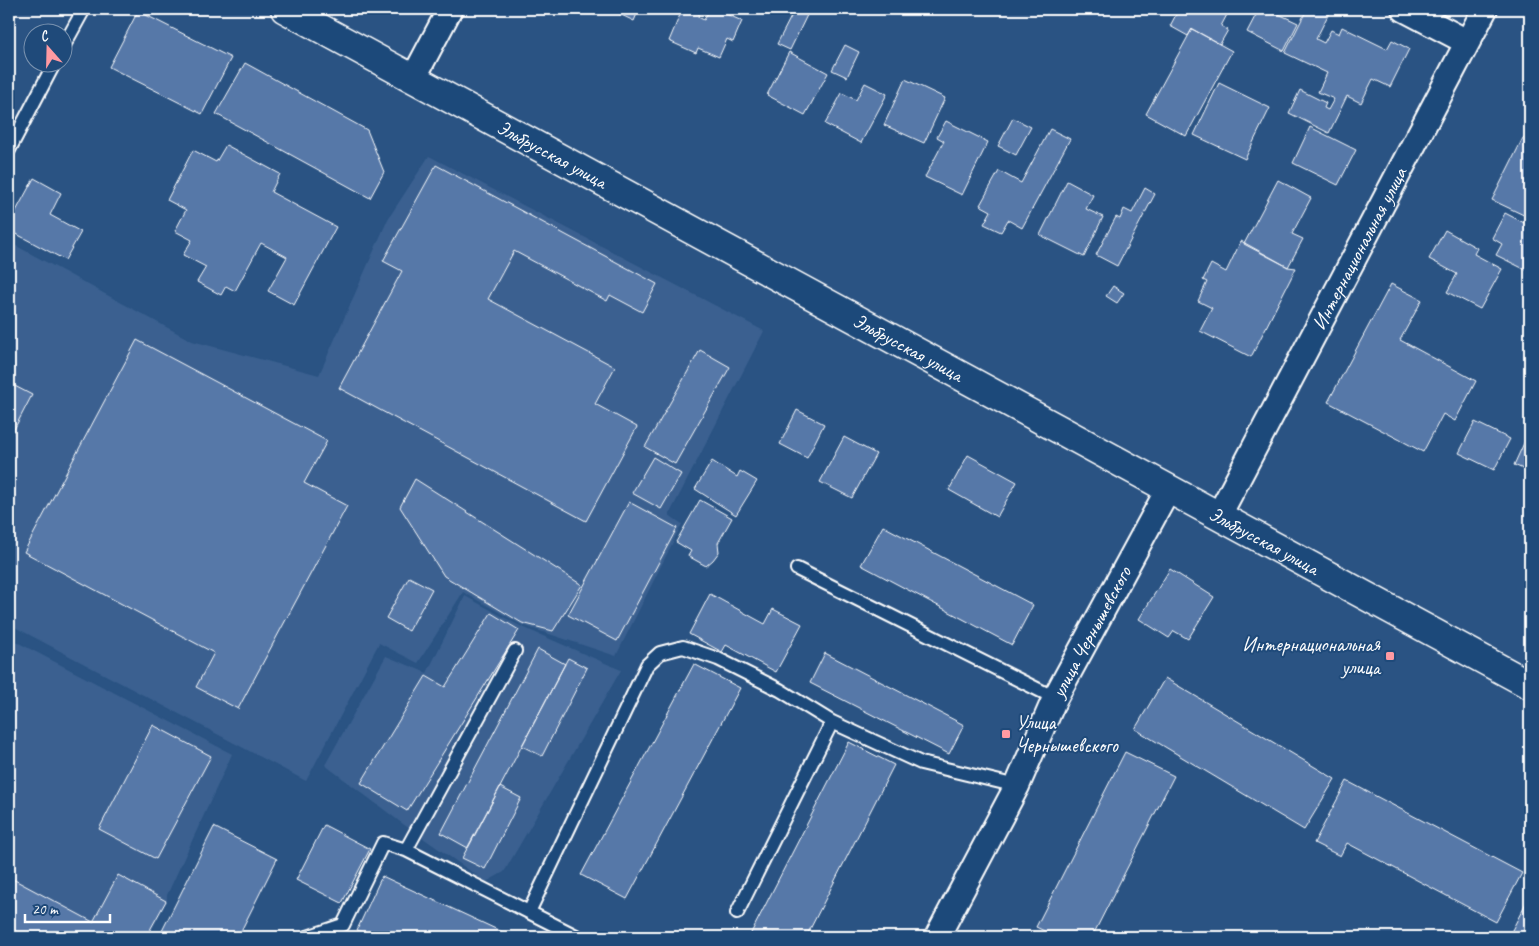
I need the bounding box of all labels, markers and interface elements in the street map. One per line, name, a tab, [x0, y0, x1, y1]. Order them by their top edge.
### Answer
north arrow	[22, 22, 72, 72]
text: С	[38, 26, 52, 45]
street label: Эльбрусская улица	[493, 115, 613, 195]
street label: Интернациональная улица	[1307, 162, 1413, 334]
street label: Эльбрусская улица	[849, 308, 969, 388]
street label: Эльбрусская улица	[1205, 501, 1325, 582]
street label: улица Чернышевского	[1045, 561, 1137, 703]
place label: Интернациональная улица	[1242, 632, 1382, 680]
marker: Интернациональная улица	[1384, 650, 1396, 662]
place label: Улица Чернышевского	[1016, 710, 1119, 758]
marker: Улица Чернышевского	[1000, 728, 1012, 740]
scale bar	[25, 891, 110, 923]
text: 20 m	[32, 900, 59, 919]

